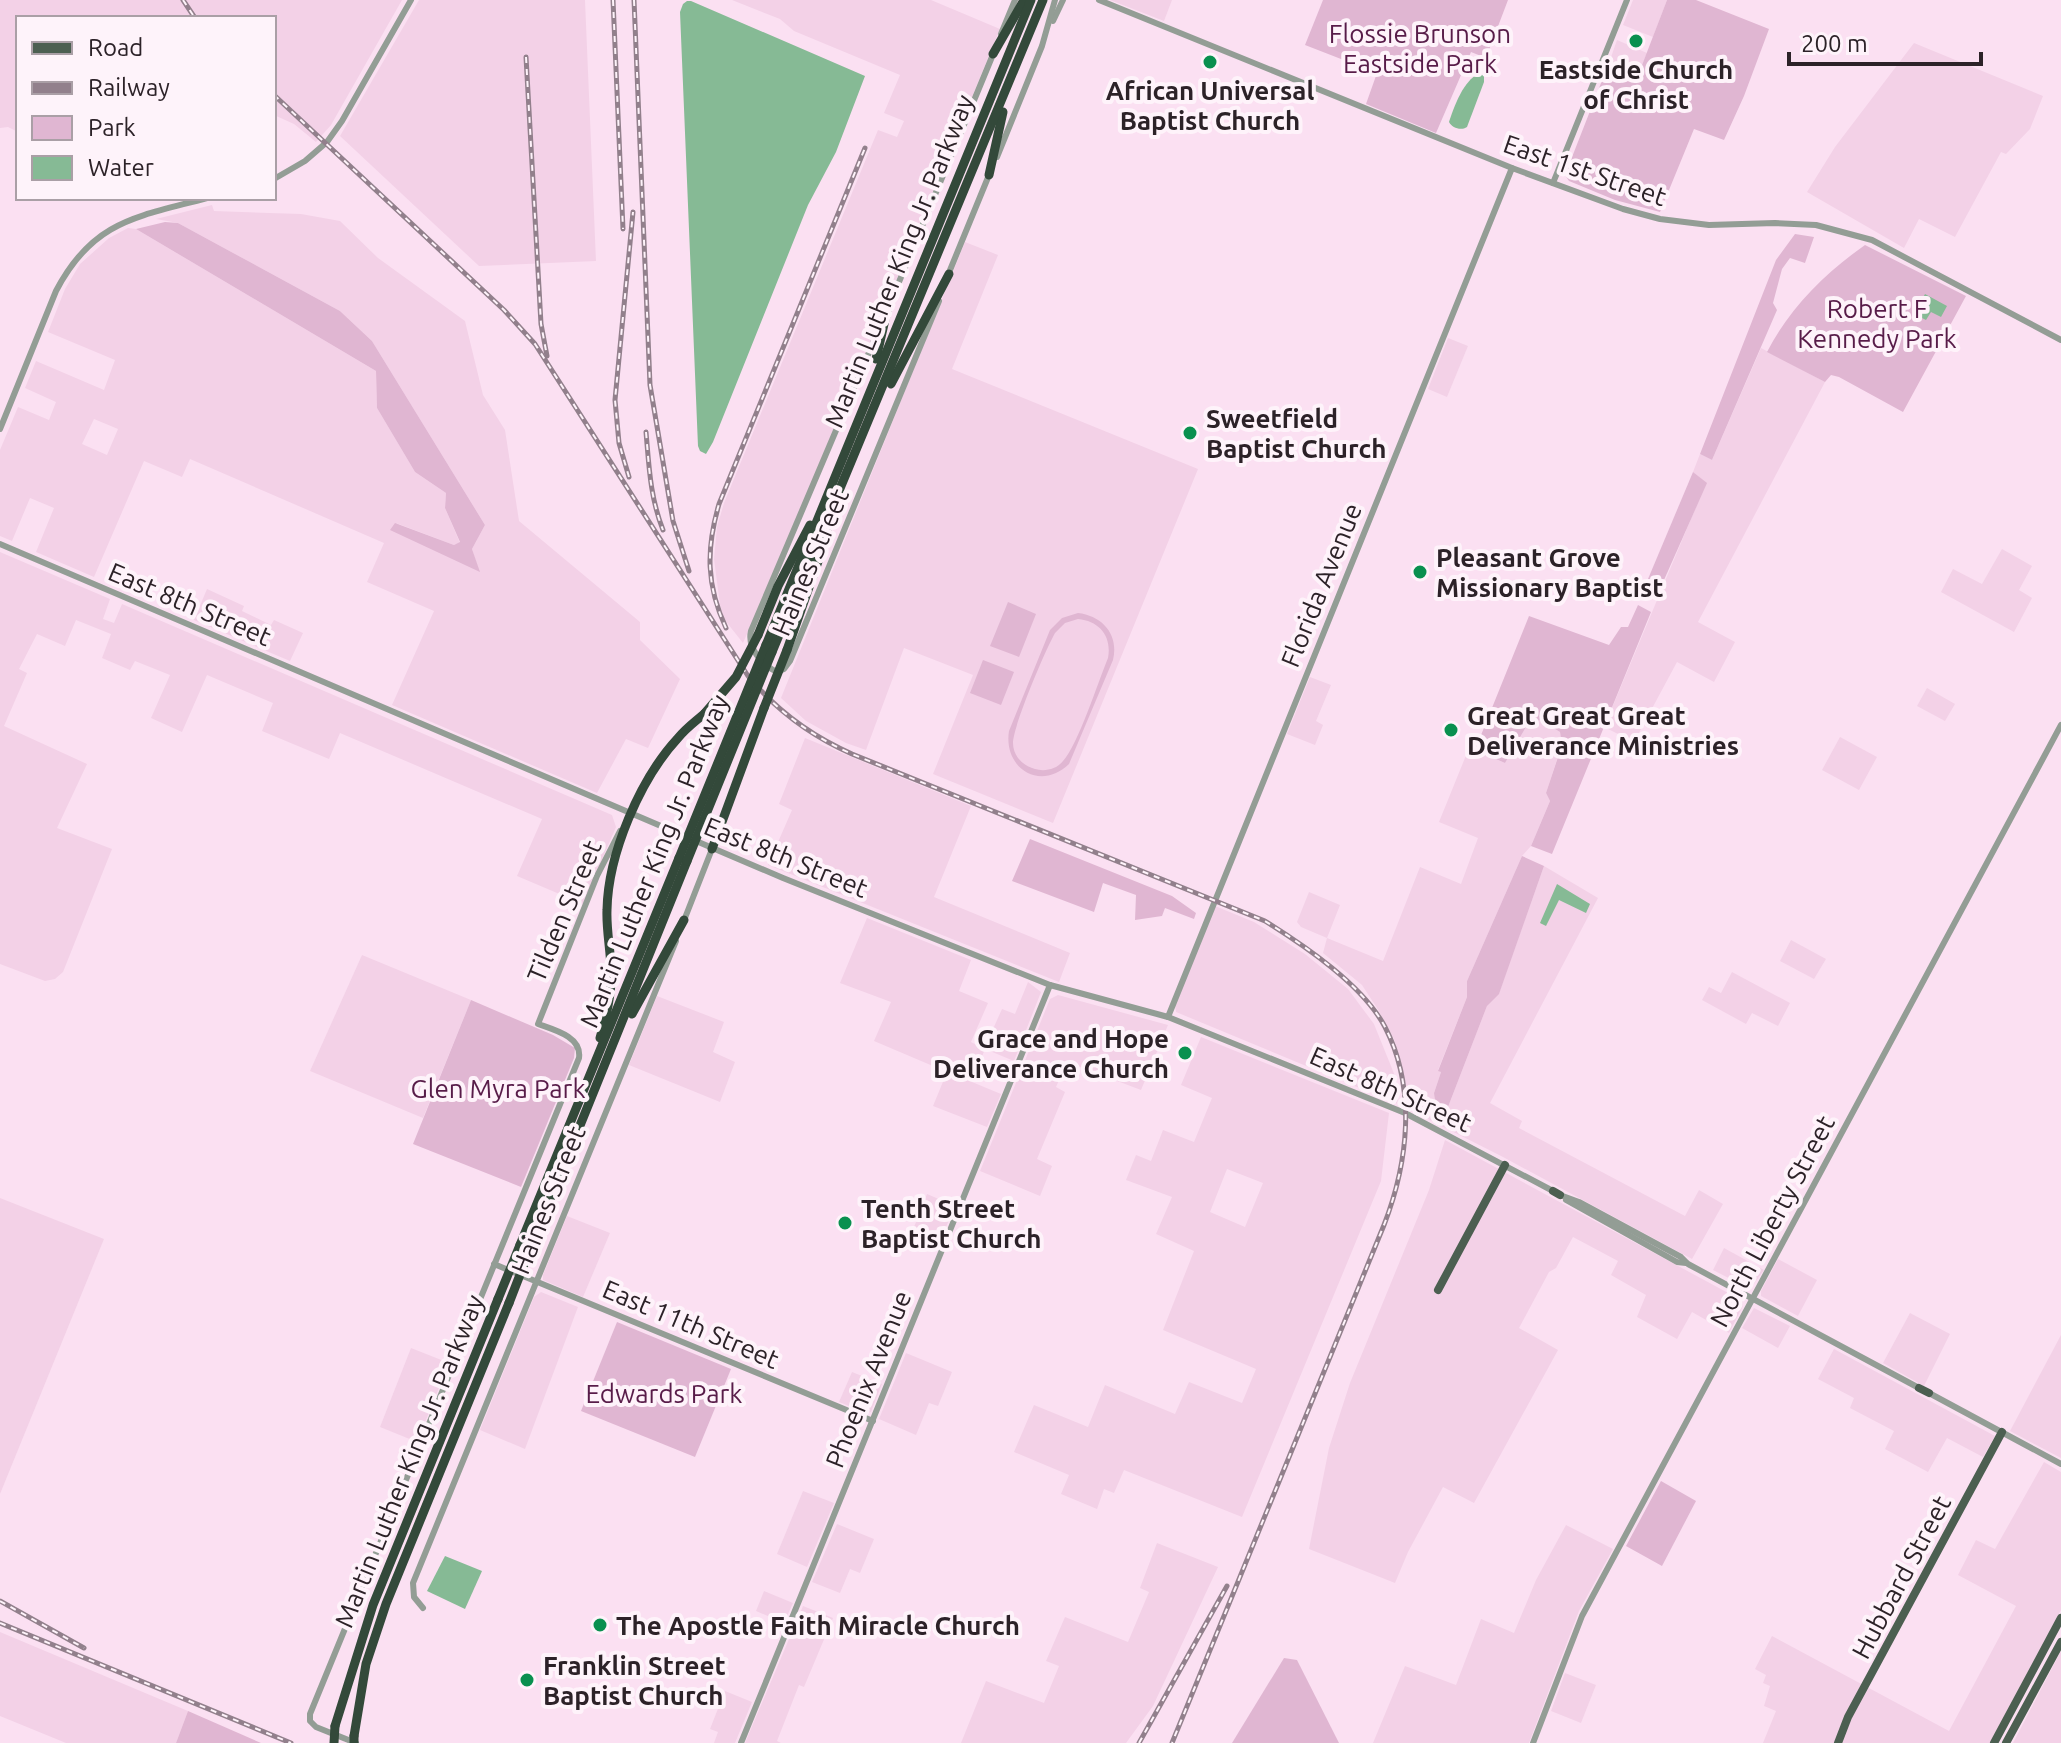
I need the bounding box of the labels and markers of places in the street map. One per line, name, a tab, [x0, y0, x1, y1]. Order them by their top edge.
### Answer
marker: Eastside Church of Christ	[1627, 32, 1645, 50]
marker: African Universal Baptist Church	[1201, 53, 1219, 71]
place label: Eastside Church of Christ	[1539, 55, 1733, 114]
place label: African Universal Baptist Church	[1106, 76, 1314, 135]
place label: Sweetfield Baptist Church	[1206, 404, 1387, 463]
marker: Sweetfield Baptist Church	[1181, 424, 1199, 442]
place label: Pleasant Grove Missionary Baptist	[1436, 543, 1663, 602]
marker: Pleasant Grove Missionary Baptist	[1411, 563, 1429, 581]
place label: Great Great Great Deliverance Ministries	[1467, 701, 1739, 760]
marker: Great Great Great Deliverance Ministries	[1442, 721, 1460, 739]
place label: Grace and Hope Deliverance Church	[933, 1024, 1169, 1083]
marker: Grace and Hope Deliverance Church	[1176, 1044, 1194, 1062]
place label: Tenth Street Baptist Church	[861, 1194, 1042, 1253]
marker: Tenth Street Baptist Church	[836, 1214, 854, 1232]
place label: The Apostle Faith Miracle Church	[616, 1611, 1020, 1640]
marker: The Apostle Faith Miracle Church	[591, 1616, 609, 1634]
place label: Franklin Street Baptist Church	[543, 1651, 726, 1710]
marker: Franklin Street Baptist Church	[518, 1671, 536, 1689]

